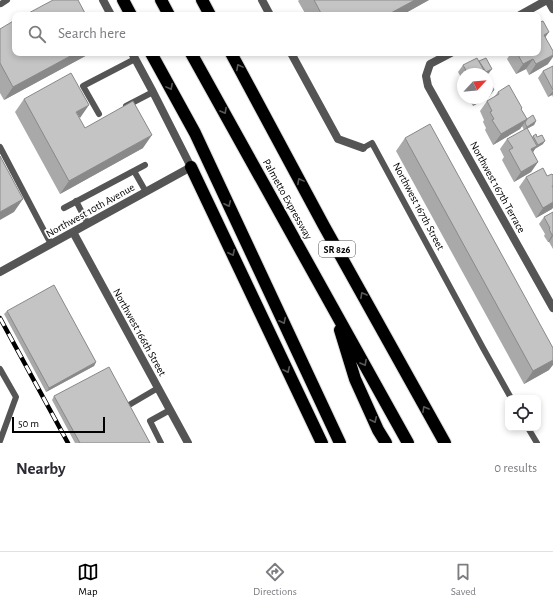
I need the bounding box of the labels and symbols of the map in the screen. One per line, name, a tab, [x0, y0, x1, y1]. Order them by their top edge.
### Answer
one-way arrow	[236, 64, 243, 71]
north arrow	[457, 68, 493, 104]
one-way arrow	[165, 83, 173, 90]
one-way arrow	[219, 107, 226, 115]
street label: Northwest 167th Terrace	[468, 140, 527, 235]
street label: Palmetto Expressway	[261, 157, 314, 242]
street label: Northwest 167th Street	[391, 161, 446, 252]
one-way arrow	[298, 178, 305, 185]
street label: Northwest 10th Avenue	[44, 181, 136, 239]
one-way arrow	[223, 199, 231, 207]
road number: SR 826	[319, 241, 355, 257]
one-way arrow	[227, 249, 235, 256]
street label: Northwest 166th Street	[111, 287, 168, 378]
one-way arrow	[360, 292, 367, 299]
one-way arrow	[278, 317, 286, 325]
one-way arrow	[359, 359, 366, 367]
one-way arrow	[282, 366, 290, 374]
one-way arrow	[423, 406, 430, 413]
scale bar	[12, 415, 105, 434]
one-way arrow	[369, 416, 377, 423]

